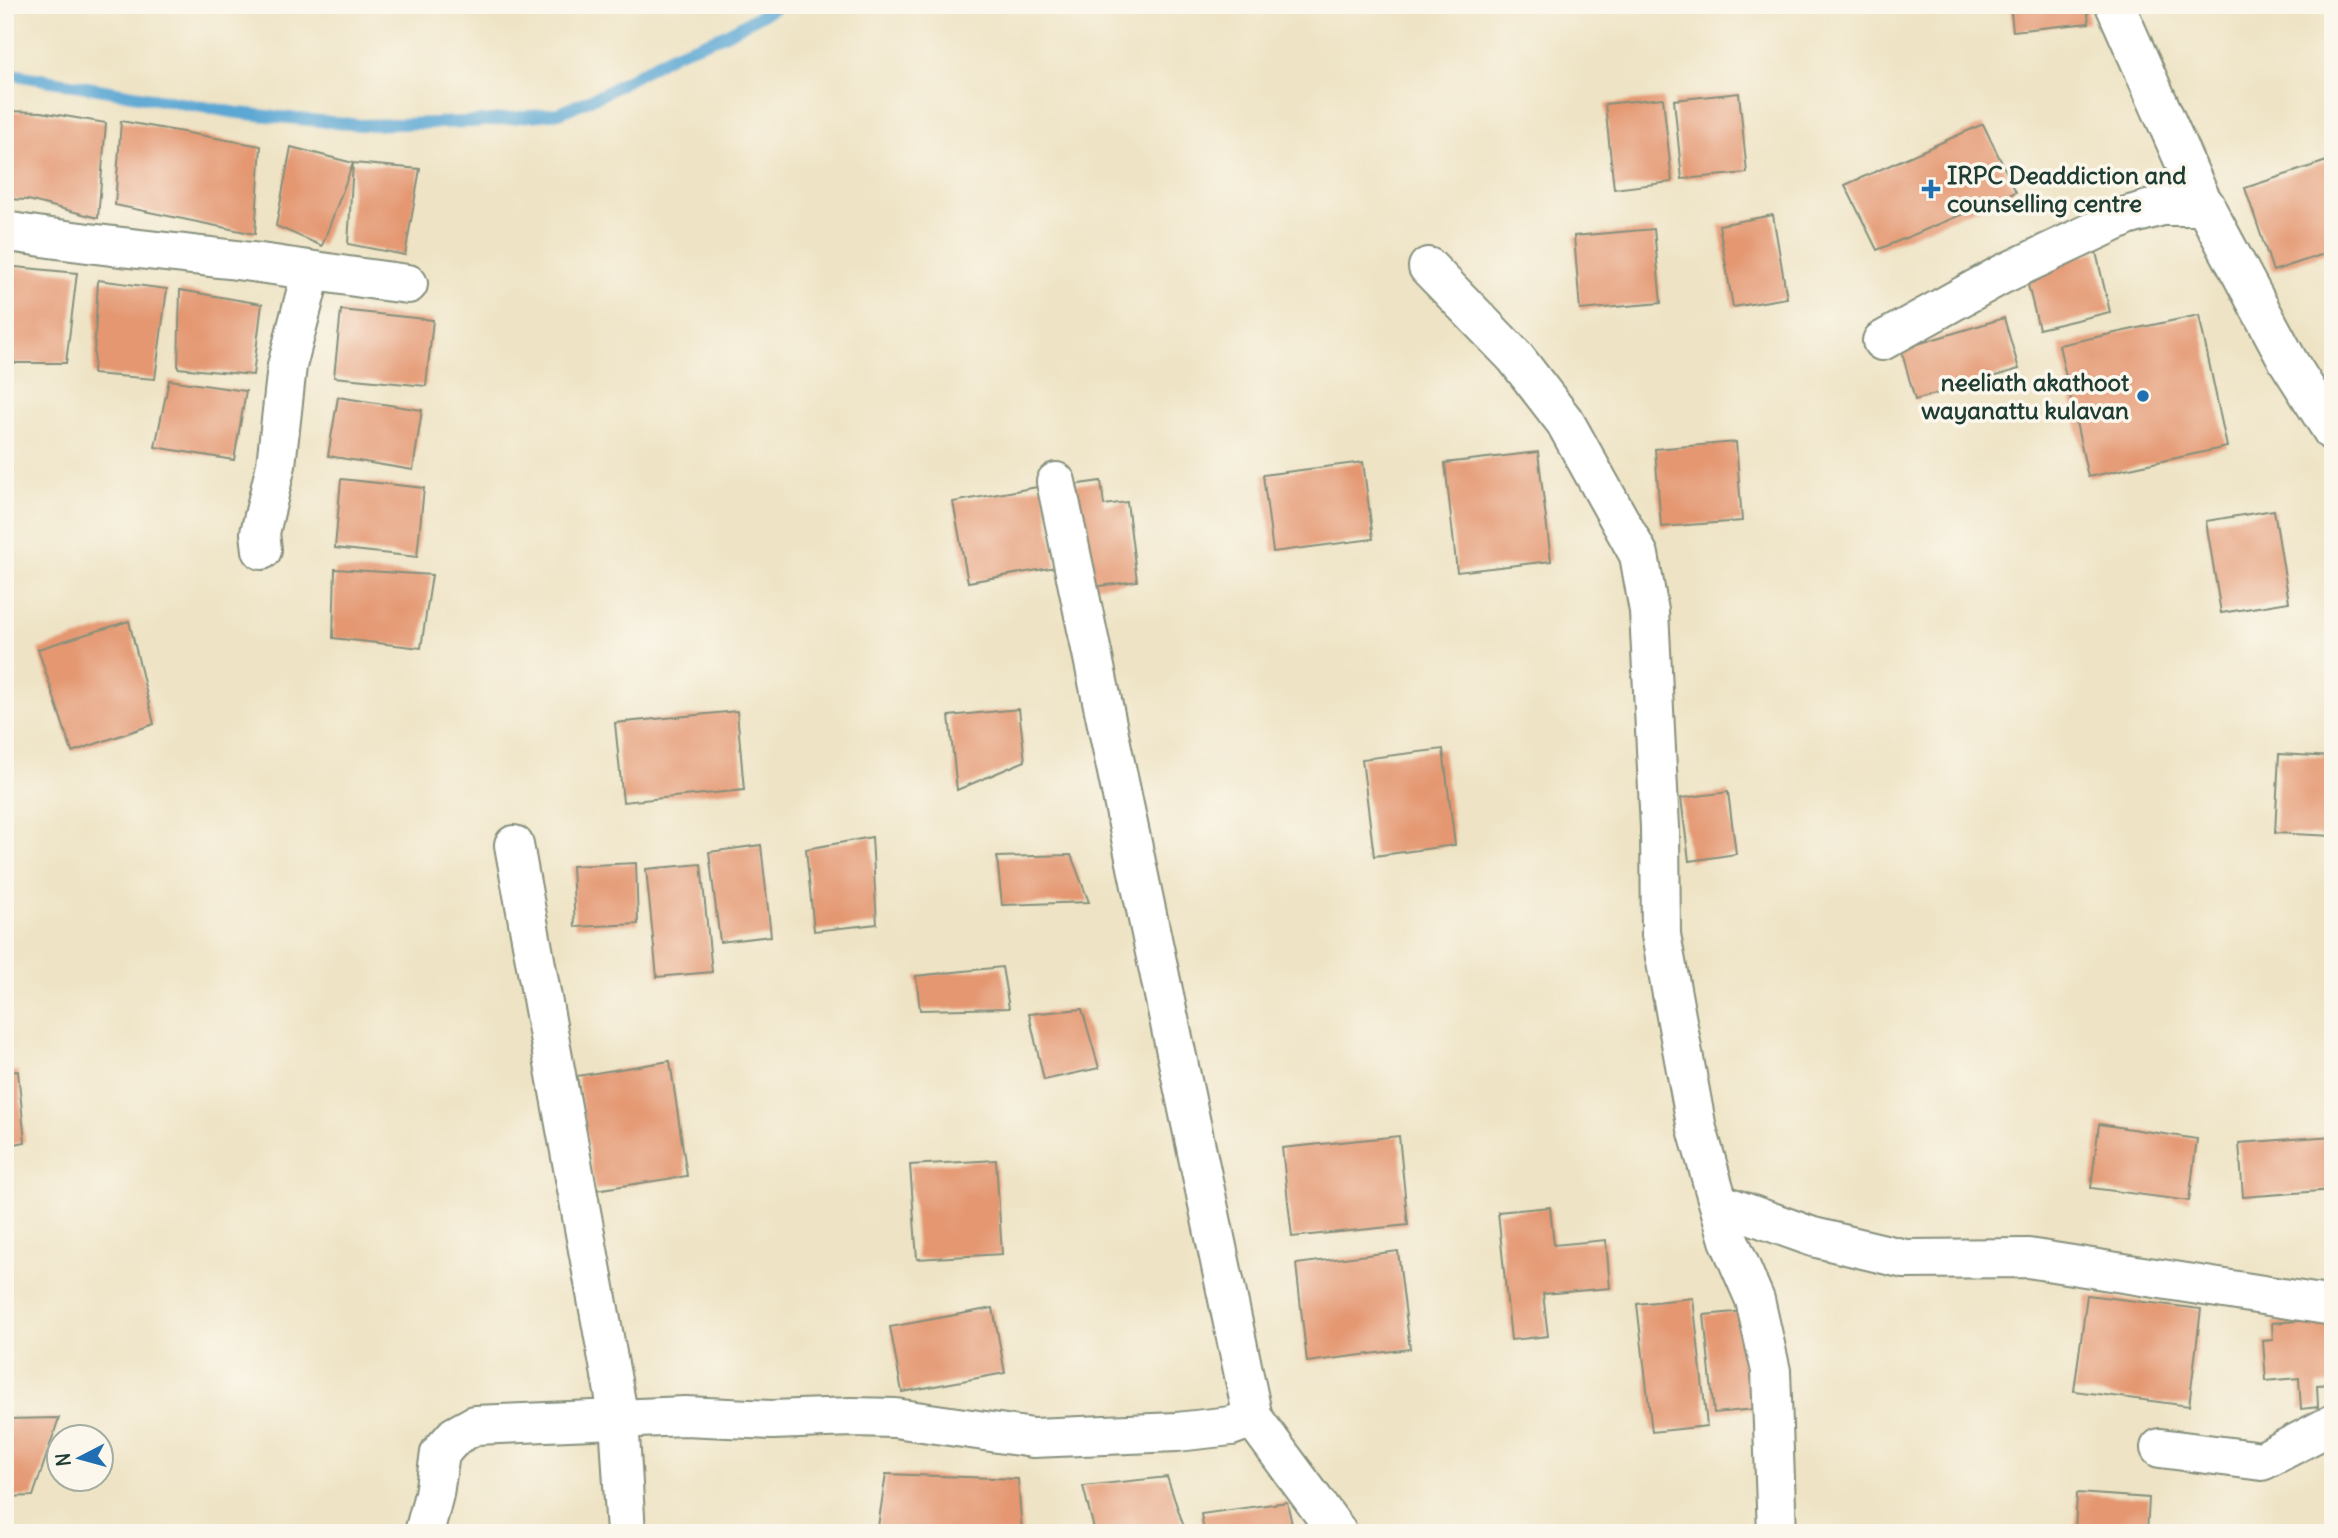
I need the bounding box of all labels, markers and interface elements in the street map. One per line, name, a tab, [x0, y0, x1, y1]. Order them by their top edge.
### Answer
place label: IRPC Deaddiction and counselling centre	[1947, 160, 2186, 218]
marker: IRPC Deaddiction and counselling centre	[1921, 179, 1941, 199]
place label: neeliath akathoot wayanattu kulavan	[1921, 367, 2130, 425]
marker: neeliath akathoot wayanattu kulavan	[2135, 388, 2151, 404]
north arrow	[46, 1422, 116, 1492]
text: N	[50, 1452, 76, 1468]

